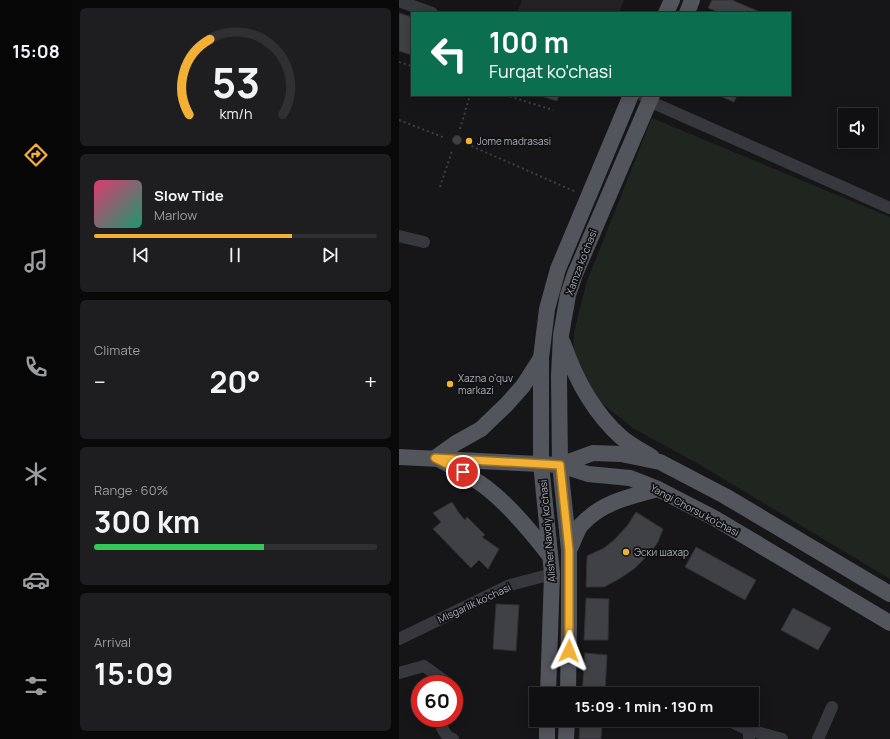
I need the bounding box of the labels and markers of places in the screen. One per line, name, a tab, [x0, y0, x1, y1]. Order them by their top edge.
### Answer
place label: Jome madrasasi	[477, 134, 551, 148]
marker: Jome madrasasi	[464, 136, 474, 146]
place label: Xazna o’quv markazi	[458, 371, 513, 397]
marker: Xazna o’quv markazi	[445, 379, 455, 389]
pin	[446, 455, 480, 489]
place label: Эски шахар	[634, 545, 689, 559]
marker: Эски шахар	[621, 547, 631, 557]

